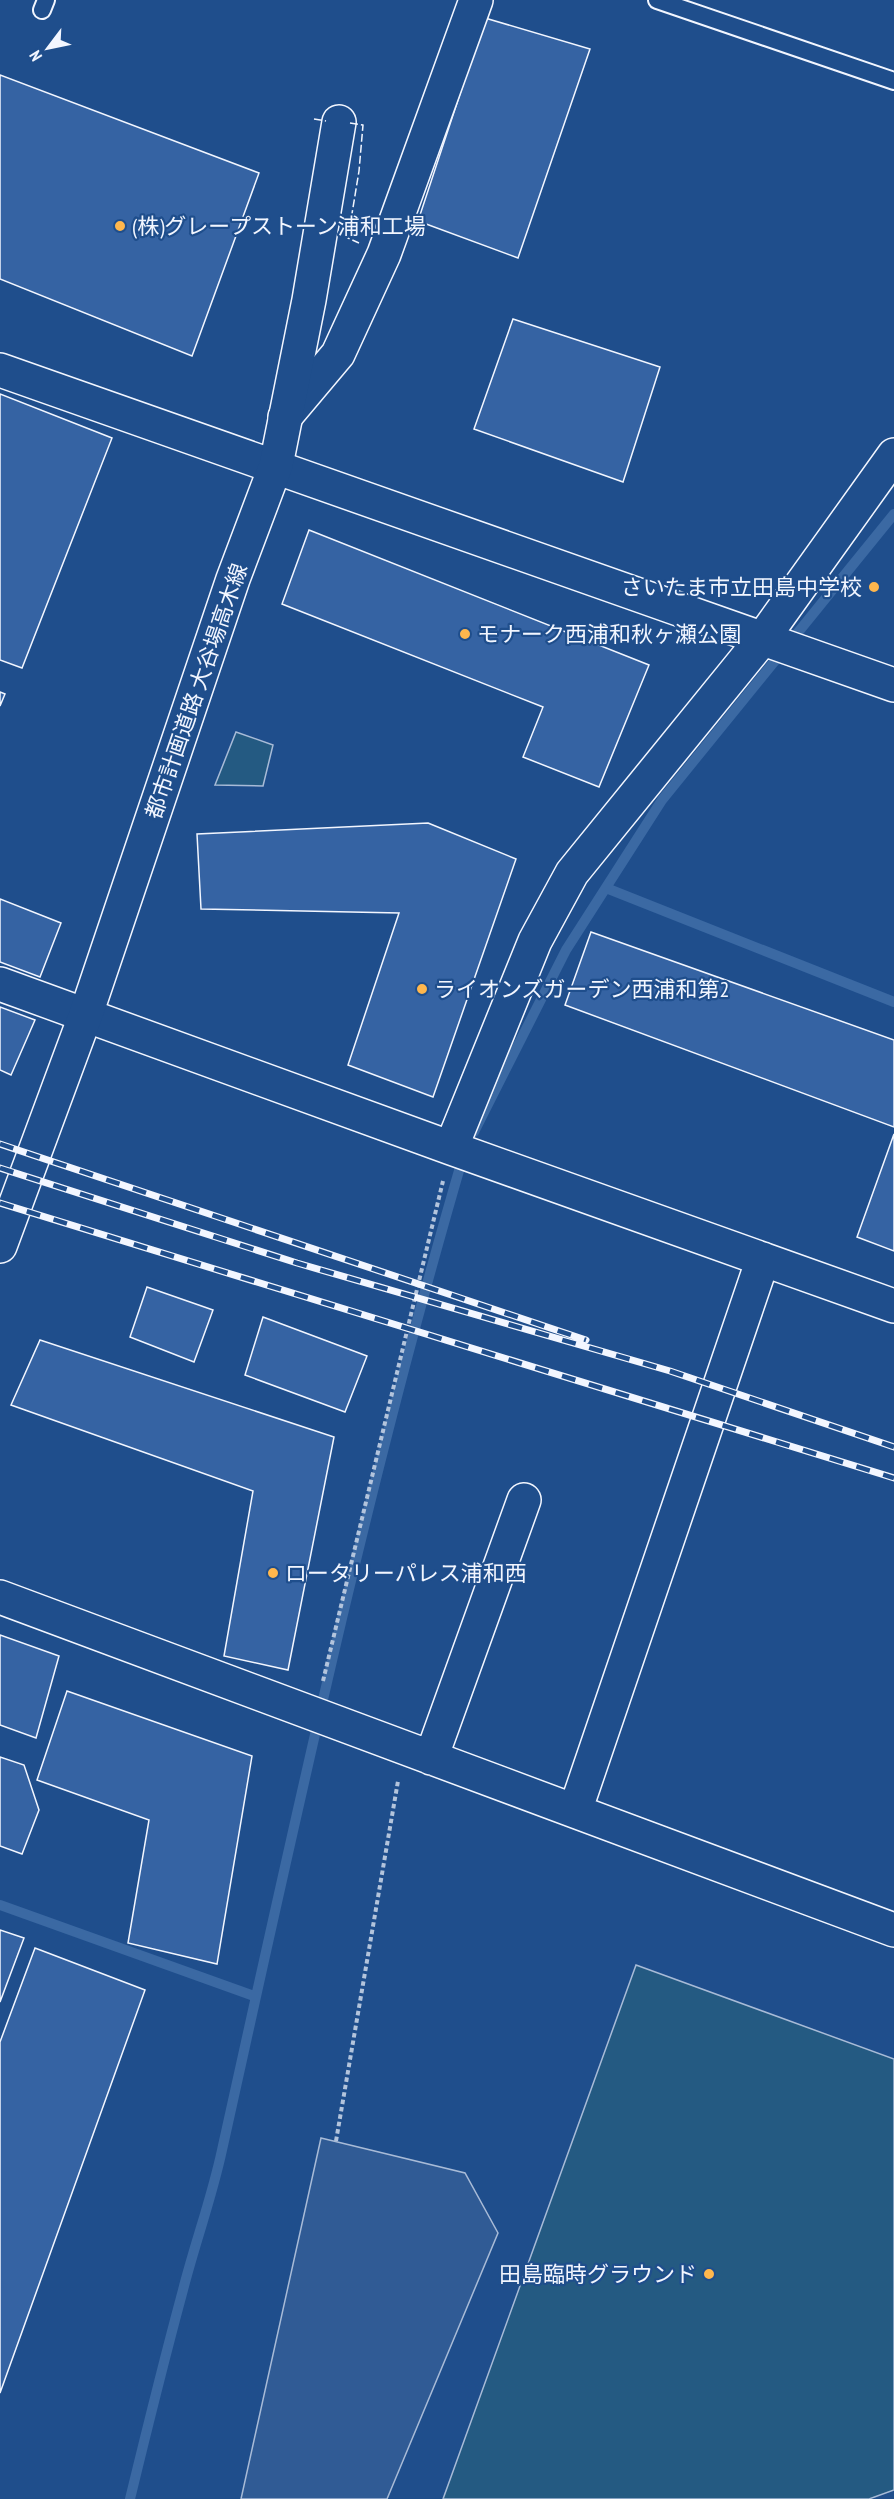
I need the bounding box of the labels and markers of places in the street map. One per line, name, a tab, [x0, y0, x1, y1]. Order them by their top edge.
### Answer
place label: (株)グレープストーン浦和工場	[132, 212, 426, 240]
marker: (株)グレープストーン浦和工場	[113, 219, 127, 233]
place label: さいたま市立田島中学校	[621, 573, 862, 601]
marker: さいたま市立田島中学校	[867, 580, 881, 594]
place label: モナーク西浦和秋ヶ瀬公園	[477, 620, 741, 648]
marker: モナーク西浦和秋ヶ瀬公園	[458, 627, 472, 641]
place label: ライオンズガーデン西浦和第2	[434, 975, 729, 1003]
marker: ライオンズガーデン西浦和第2	[415, 982, 429, 996]
place label: ロータリーパレス浦和西	[285, 1559, 527, 1587]
marker: ロータリーパレス浦和西	[266, 1566, 280, 1580]
place label: 田島臨時グラウンド	[499, 2260, 697, 2288]
marker: 田島臨時グラウンド	[702, 2267, 716, 2281]

